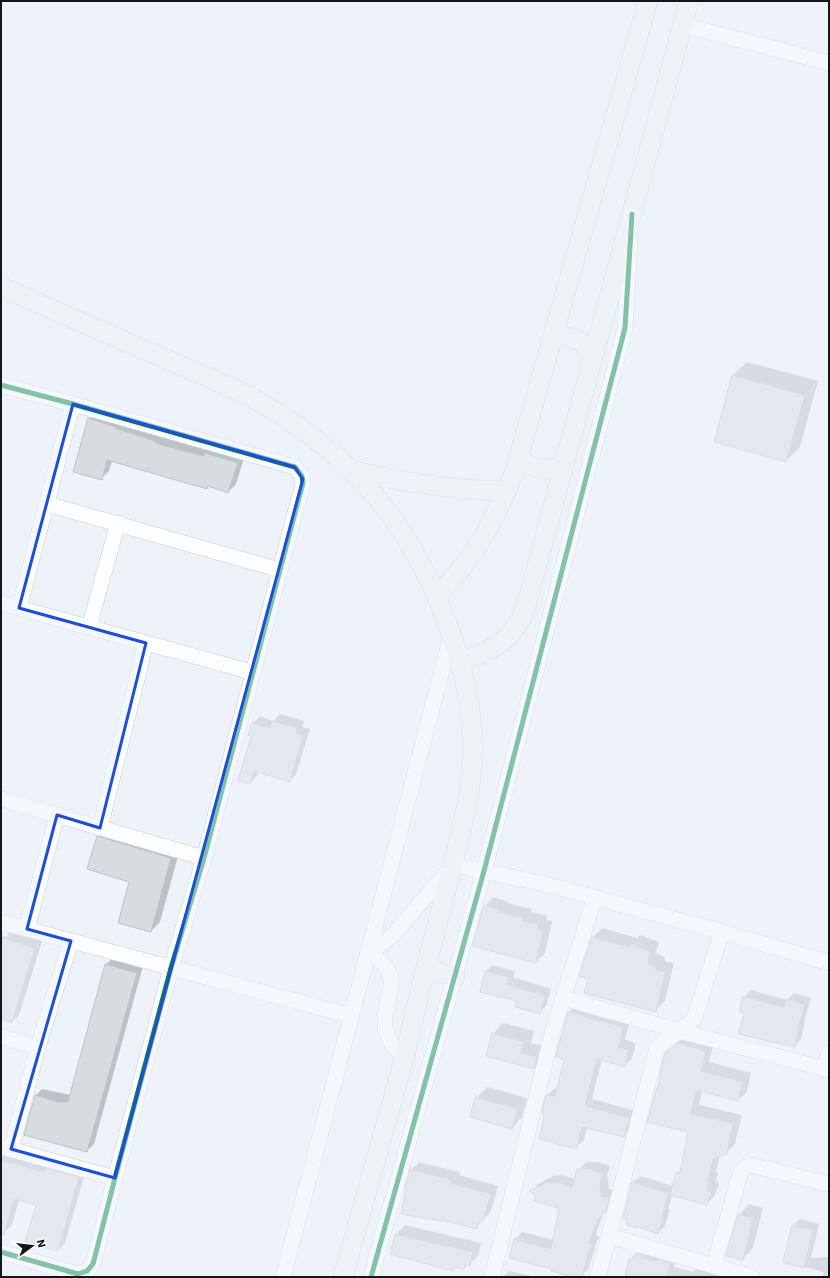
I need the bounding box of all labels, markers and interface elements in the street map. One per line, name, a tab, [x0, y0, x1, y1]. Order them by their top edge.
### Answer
north arrow	[12, 1226, 52, 1266]
text: N	[34, 1238, 49, 1249]

